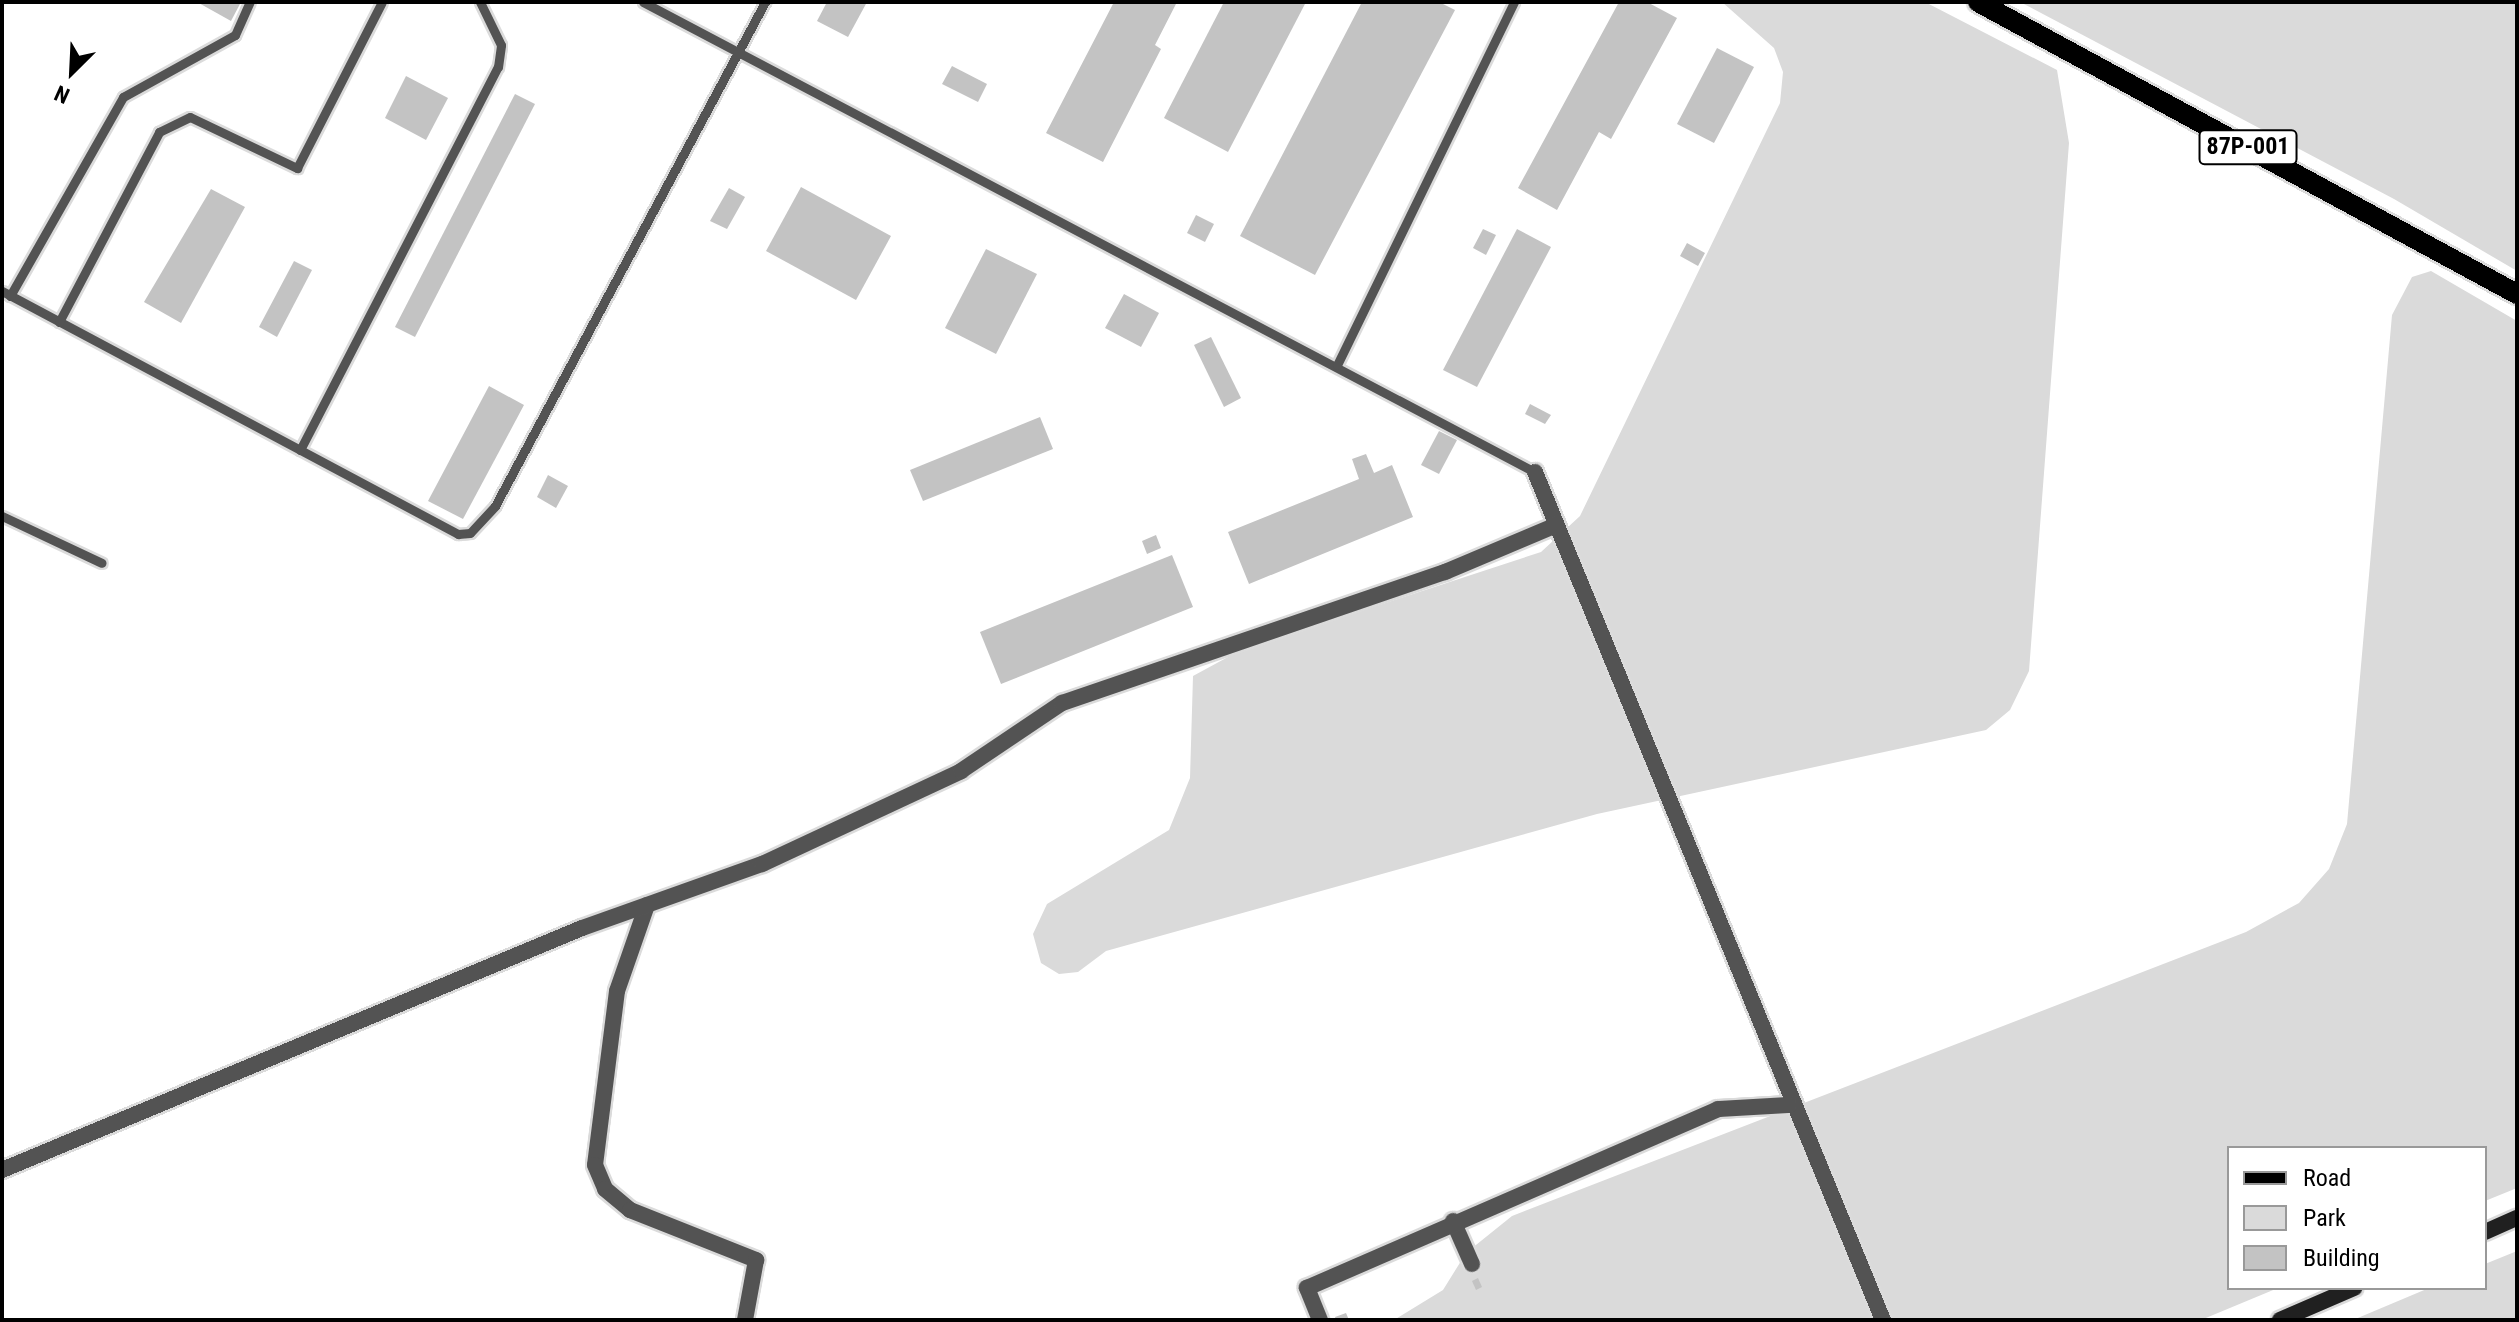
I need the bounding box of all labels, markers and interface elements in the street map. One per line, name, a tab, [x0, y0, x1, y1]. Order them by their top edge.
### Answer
north arrow	[32, 32, 112, 112]
text: N	[51, 80, 73, 109]
road number: 87Р-001	[2198, 127, 2298, 167]
legend	[2227, 1146, 2487, 1290]
text: Road	[2303, 1164, 2351, 1192]
text: Park	[2303, 1204, 2346, 1232]
text: Building	[2303, 1244, 2380, 1272]

